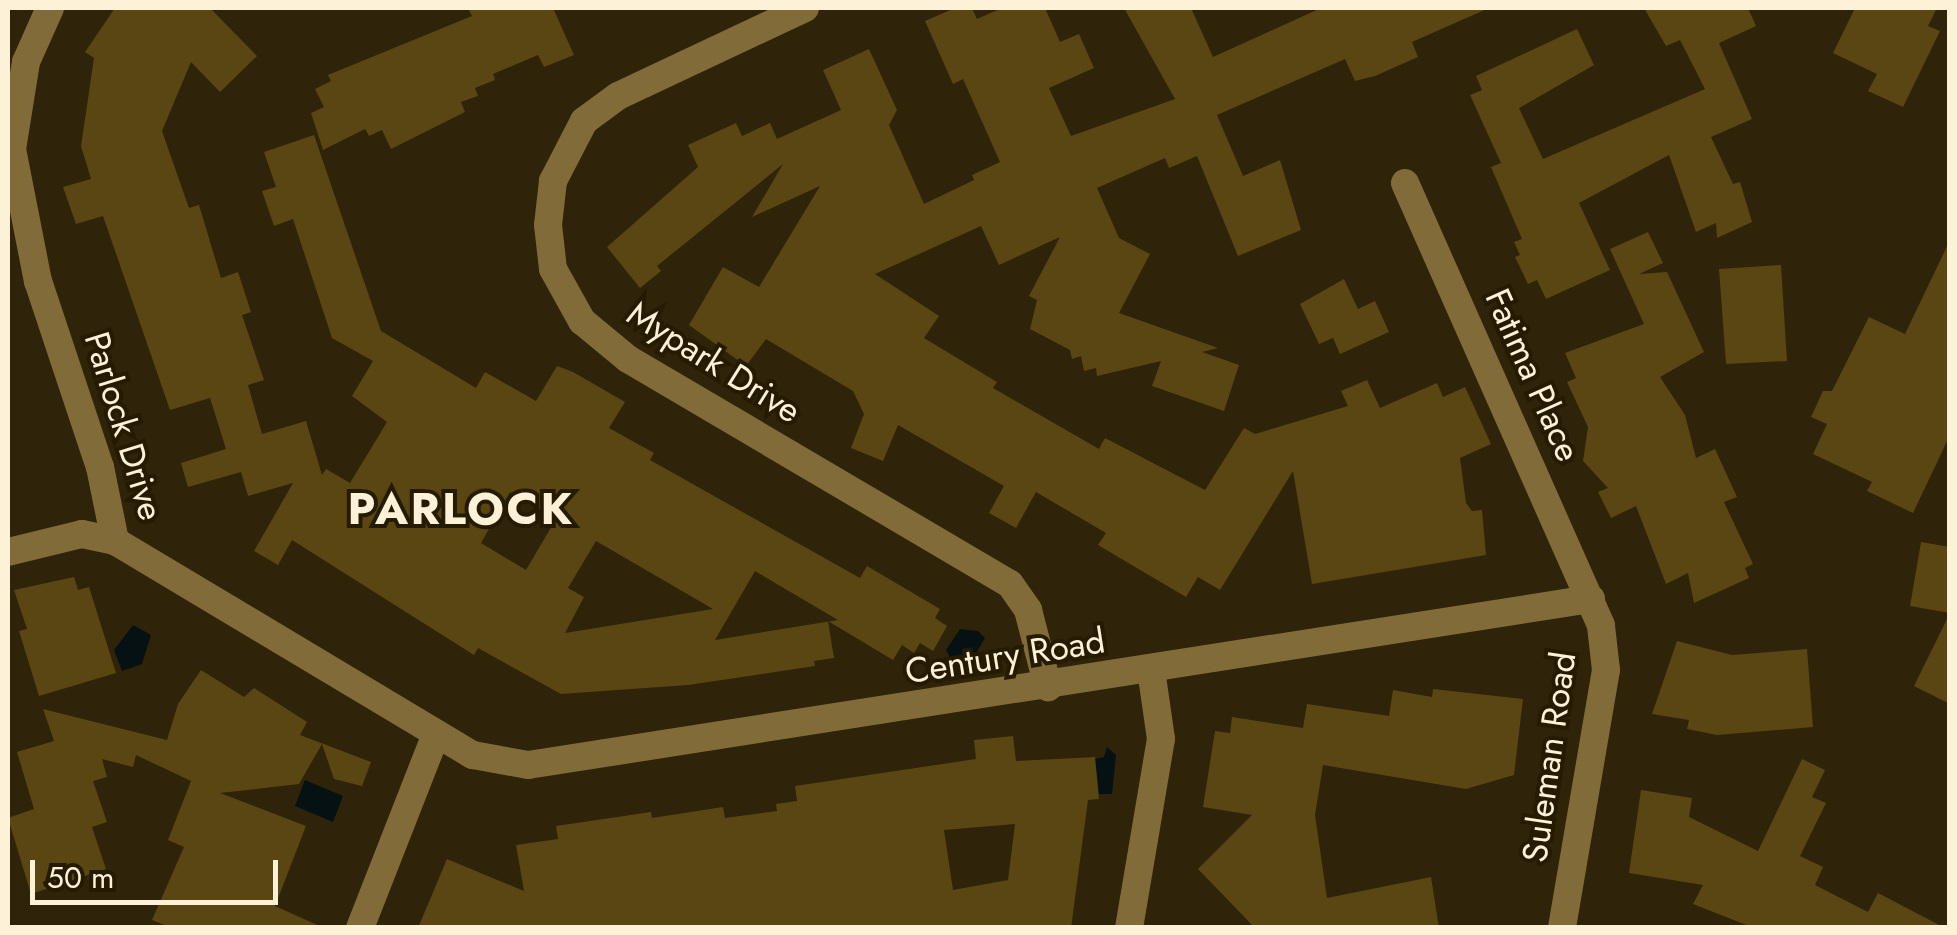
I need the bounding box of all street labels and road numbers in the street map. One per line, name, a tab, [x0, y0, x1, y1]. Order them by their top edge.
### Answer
street label: Fatima Place	[1476, 282, 1590, 468]
street label: Mypark Drive	[620, 292, 808, 432]
street label: Parlock Drive	[75, 327, 173, 525]
street label: Century Road	[902, 619, 1108, 693]
street label: Suleman Road	[1513, 649, 1585, 865]

